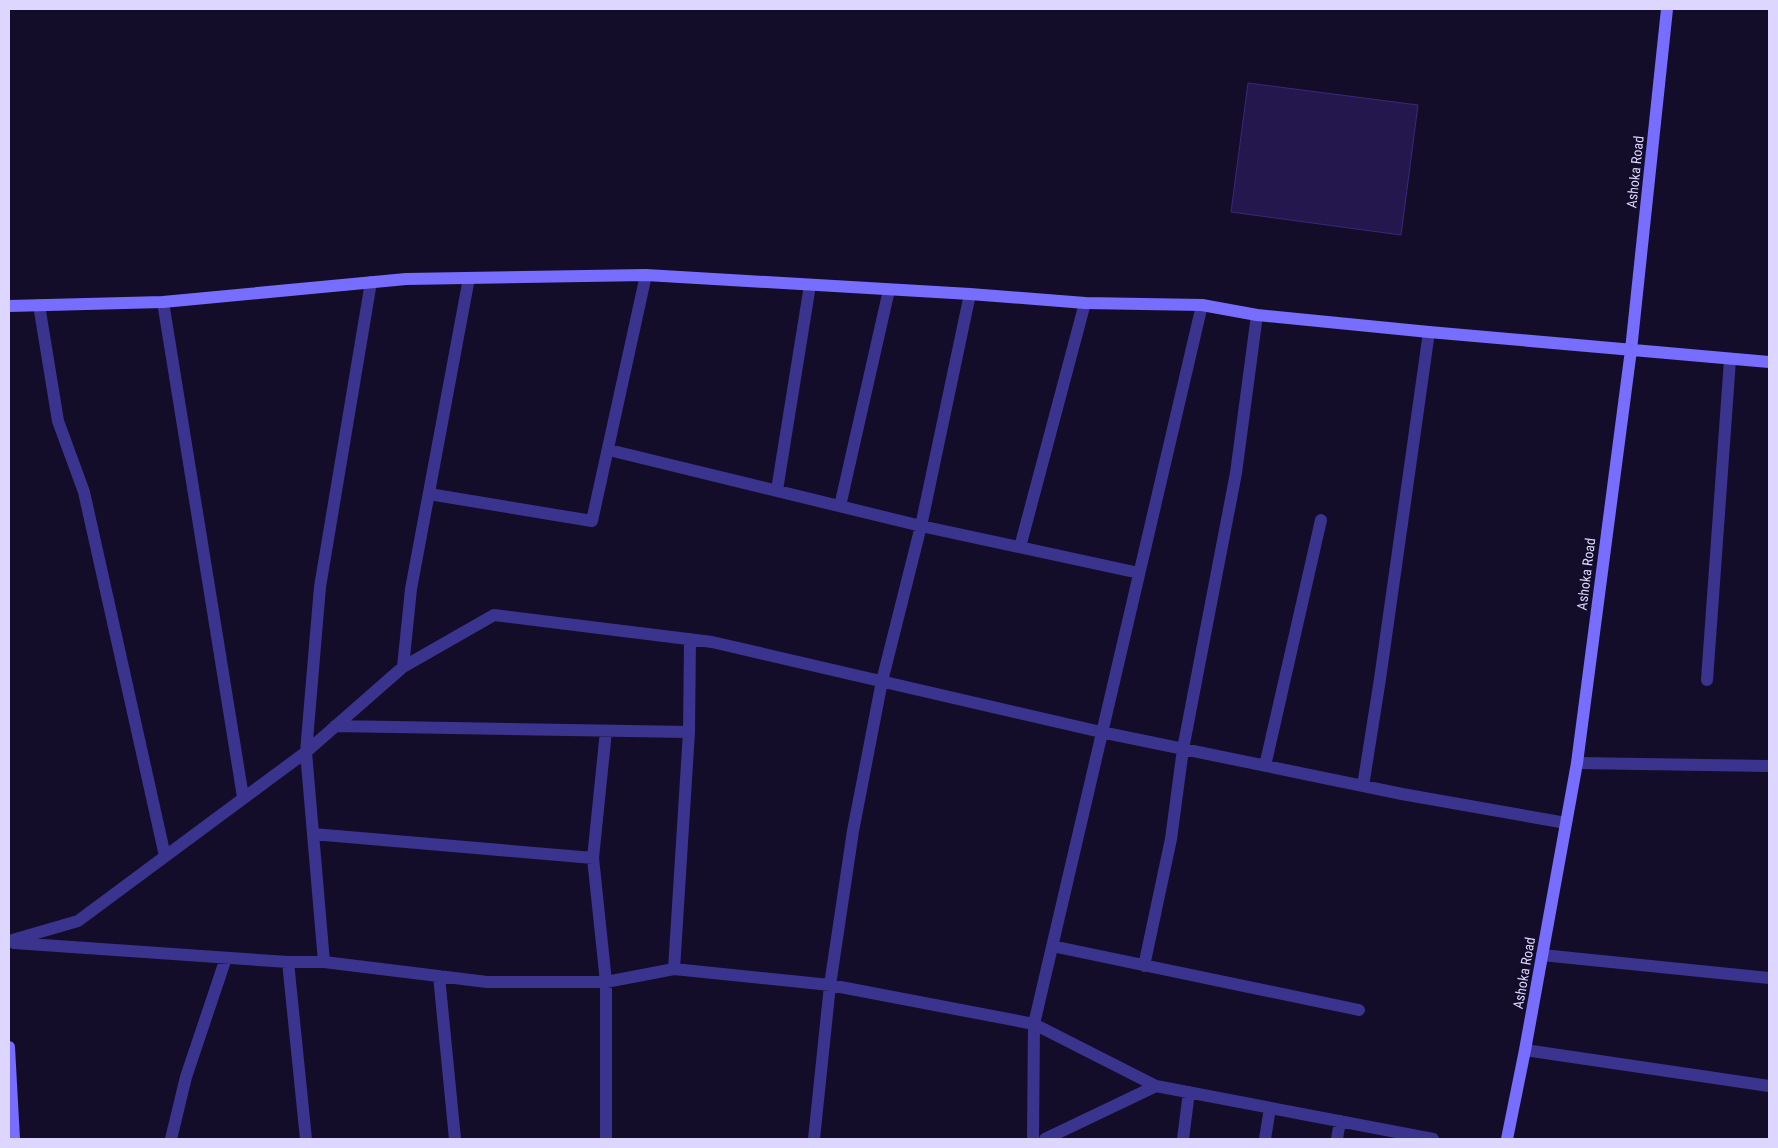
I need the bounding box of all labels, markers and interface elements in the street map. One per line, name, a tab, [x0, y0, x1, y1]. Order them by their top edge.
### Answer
street label: Ashoka Road	[1623, 135, 1647, 209]
street label: Ashoka Road	[1574, 537, 1598, 611]
street label: Ashoka Road	[1510, 936, 1538, 1010]

